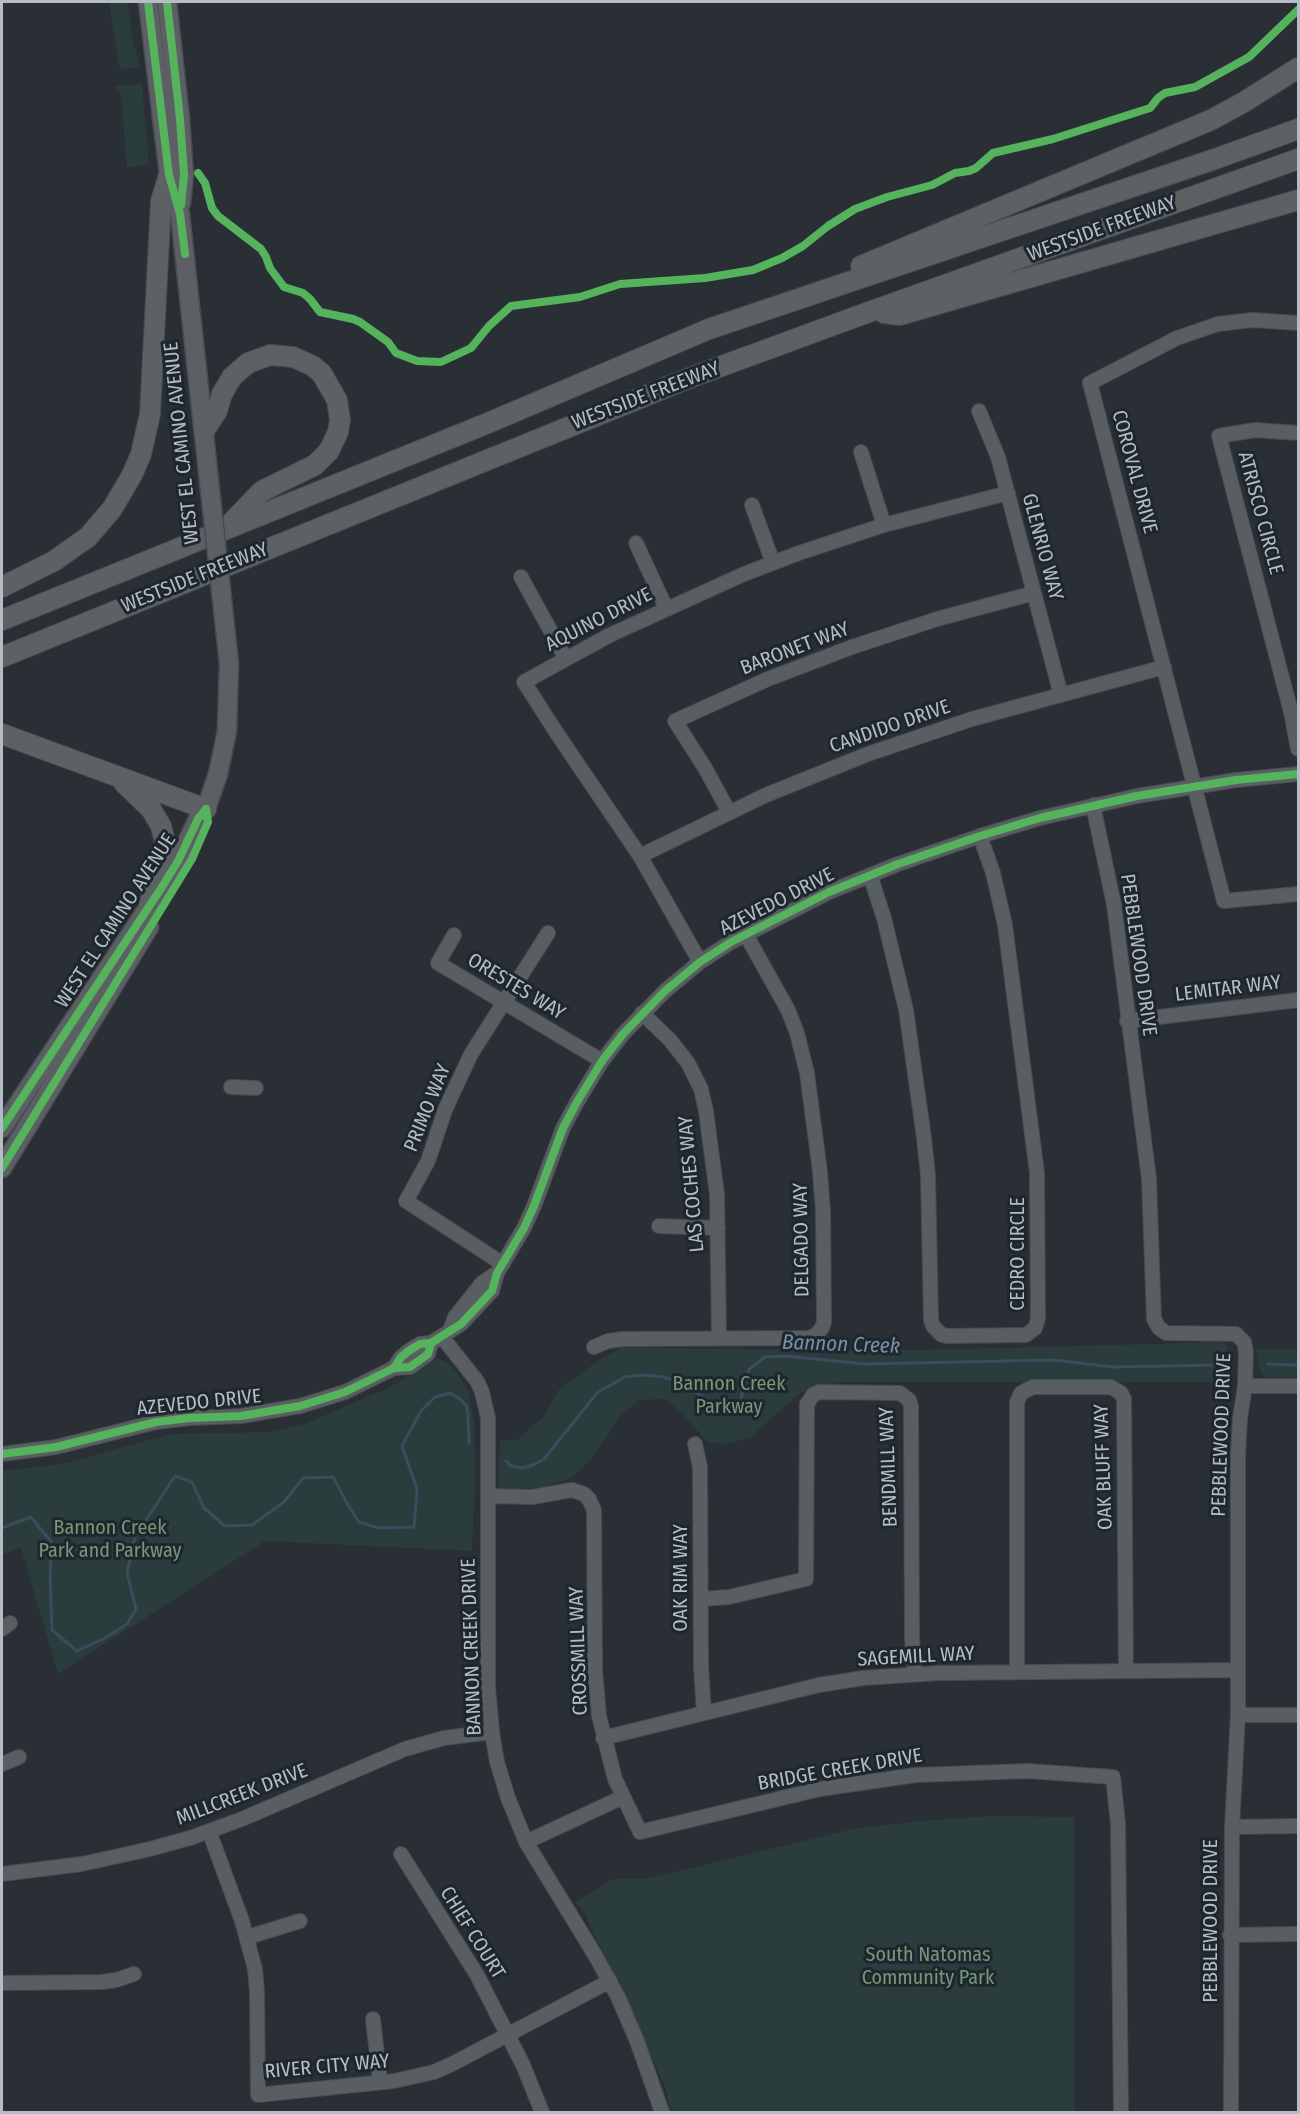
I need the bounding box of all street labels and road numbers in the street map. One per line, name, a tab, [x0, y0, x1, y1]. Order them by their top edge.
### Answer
street label: WESTSIDE FREEWAY	[1024, 191, 1180, 267]
street label: WEST EL CAMINO AVENUE	[159, 341, 205, 545]
street label: WESTSIDE FREEWAY	[569, 357, 723, 435]
street label: COROVAL DRIVE	[1106, 408, 1162, 536]
street label: ATRISCO CIRCLE	[1232, 449, 1288, 577]
street label: GLENRIO WAY	[1016, 491, 1068, 603]
street label: WESTSIDE FREEWAY	[118, 538, 272, 618]
street label: AQUINO DRIVE	[542, 583, 656, 657]
street label: BARONET WAY	[737, 617, 853, 681]
street label: CANDIDO DRIVE	[827, 695, 953, 759]
street label: WEST EL CAMINO AVENUE	[51, 829, 181, 1013]
street label: AZEVEDO DRIVE	[716, 863, 838, 941]
street label: PEBBLEWOOD DRIVE	[1115, 872, 1161, 1038]
street label: ORESTES WAY	[463, 948, 569, 1026]
street label: LEMITAR WAY	[1174, 971, 1282, 1007]
street label: PRIMO WAY	[400, 1061, 456, 1155]
street label: LAS COCHES WAY	[674, 1115, 710, 1253]
street label: DELGADO WAY	[789, 1183, 815, 1297]
street label: CEDRO CIRCLE	[1006, 1197, 1030, 1311]
street label: PEBBLEWOOD DRIVE	[1207, 1353, 1237, 1517]
street label: AZEVEDO DRIVE	[136, 1385, 262, 1421]
street label: OAK BLUFF WAY	[1090, 1404, 1118, 1530]
street label: BENDMILL WAY	[875, 1406, 903, 1528]
street label: OAK RIM WAY	[669, 1524, 693, 1632]
street label: BANNON CREEK DRIVE	[457, 1558, 487, 1736]
street label: CROSSMILL WAY	[565, 1586, 593, 1716]
street label: SAGEMILL WAY	[857, 1642, 975, 1672]
street label: BRIDGE CREEK DRIVE	[756, 1744, 924, 1796]
street label: MILLCREEK DRIVE	[173, 1759, 311, 1831]
street label: PEBBLEWOOD DRIVE	[1199, 1839, 1223, 2003]
street label: CHIEF COURT	[434, 1882, 510, 1984]
street label: RIVER CITY WAY	[264, 2050, 390, 2084]

